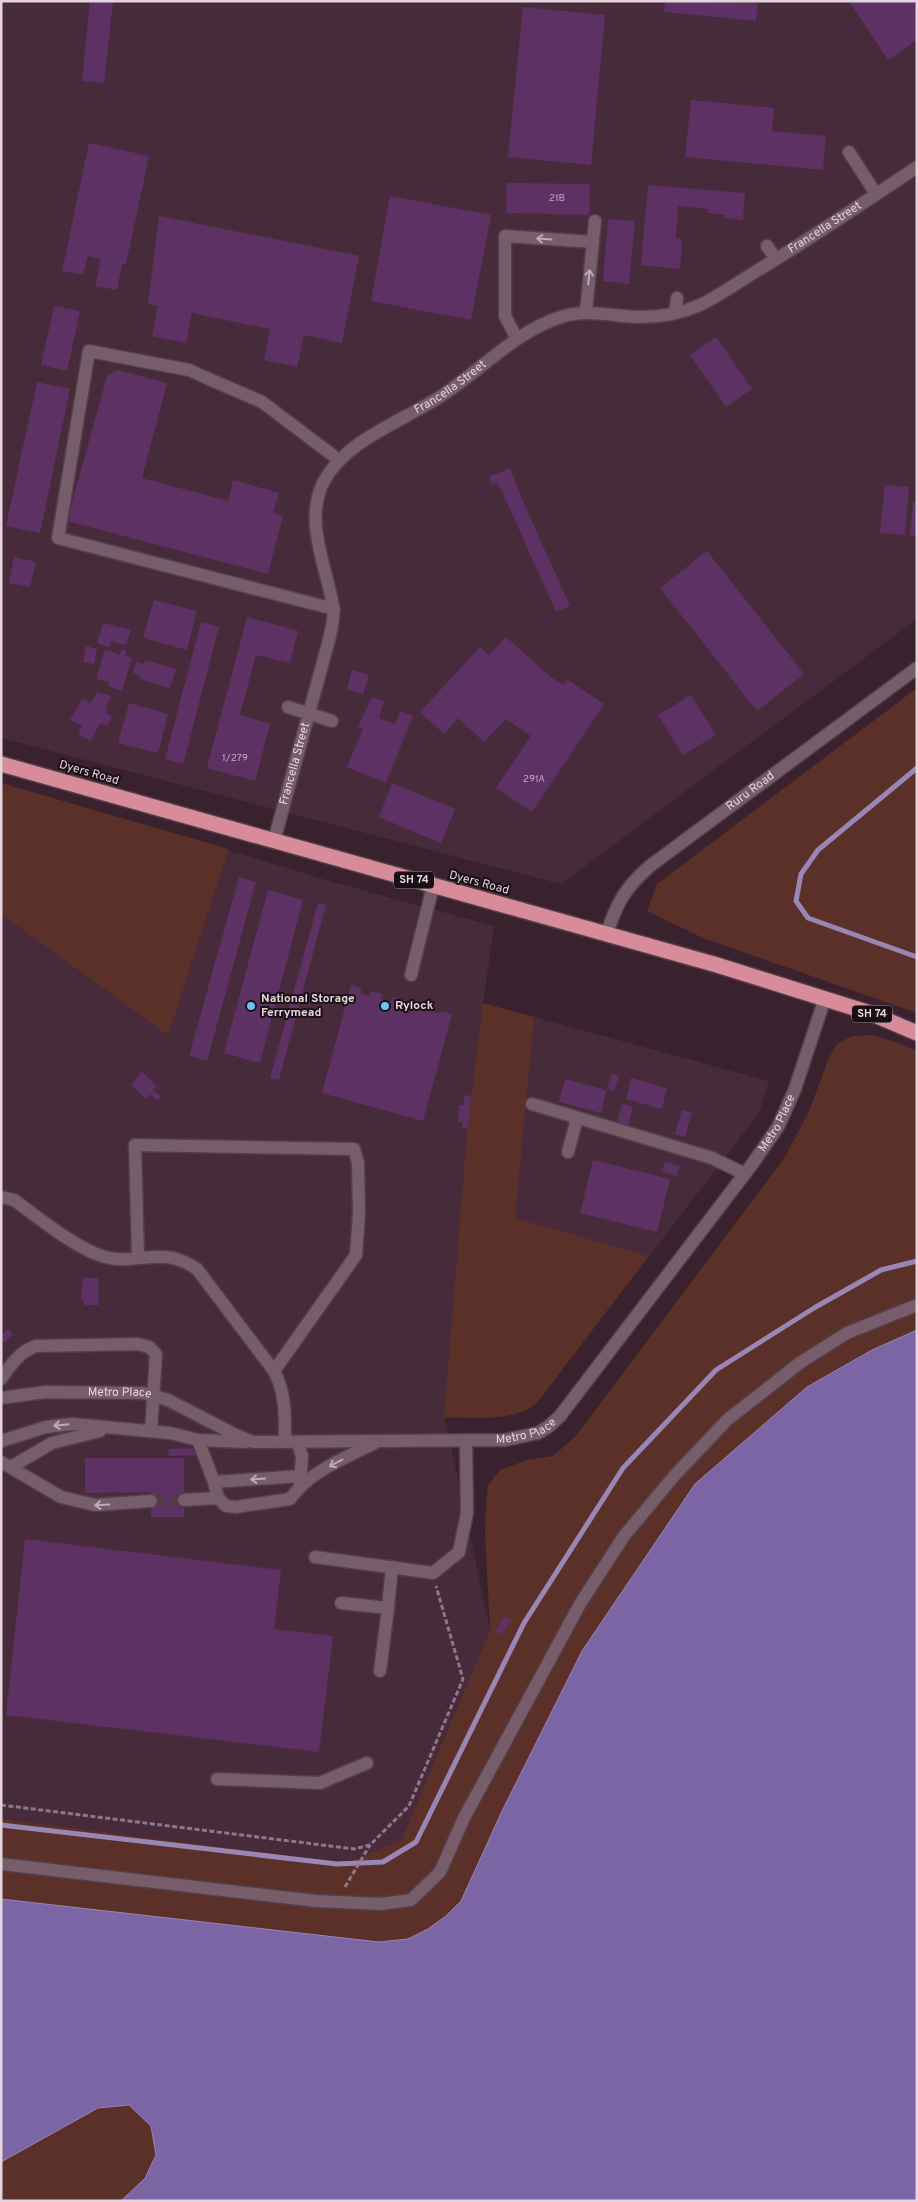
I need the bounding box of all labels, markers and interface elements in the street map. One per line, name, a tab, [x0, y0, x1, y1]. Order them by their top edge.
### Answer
house number: 21B	[549, 192, 565, 205]
street label: Francella Street	[785, 198, 865, 258]
one-way arrow	[537, 234, 553, 243]
one-way arrow	[584, 269, 594, 285]
street label: Francella Street	[411, 357, 490, 418]
street label: Francella Street	[276, 721, 314, 807]
house number: 1/279	[222, 752, 248, 765]
street label: Dyers Road	[57, 757, 121, 789]
street label: Ruru Road	[723, 768, 778, 815]
house number: 291A	[523, 773, 545, 786]
street label: Dyers Road	[447, 867, 511, 899]
road number: SH 74	[394, 872, 434, 888]
place label: National Storage Ferrymead	[261, 991, 355, 1021]
place label: Rylock	[395, 998, 434, 1014]
marker: National Storage Ferrymead	[245, 1000, 257, 1012]
marker: Rylock	[379, 1000, 391, 1012]
road number: SH 74	[852, 1006, 892, 1022]
street label: Metro Place	[755, 1092, 800, 1155]
street label: Metro Place	[88, 1384, 153, 1403]
street label: Metro Place	[496, 1415, 560, 1448]
one-way arrow	[54, 1420, 70, 1430]
one-way arrow	[329, 1459, 344, 1468]
one-way arrow	[250, 1474, 266, 1483]
one-way arrow	[95, 1500, 111, 1509]

